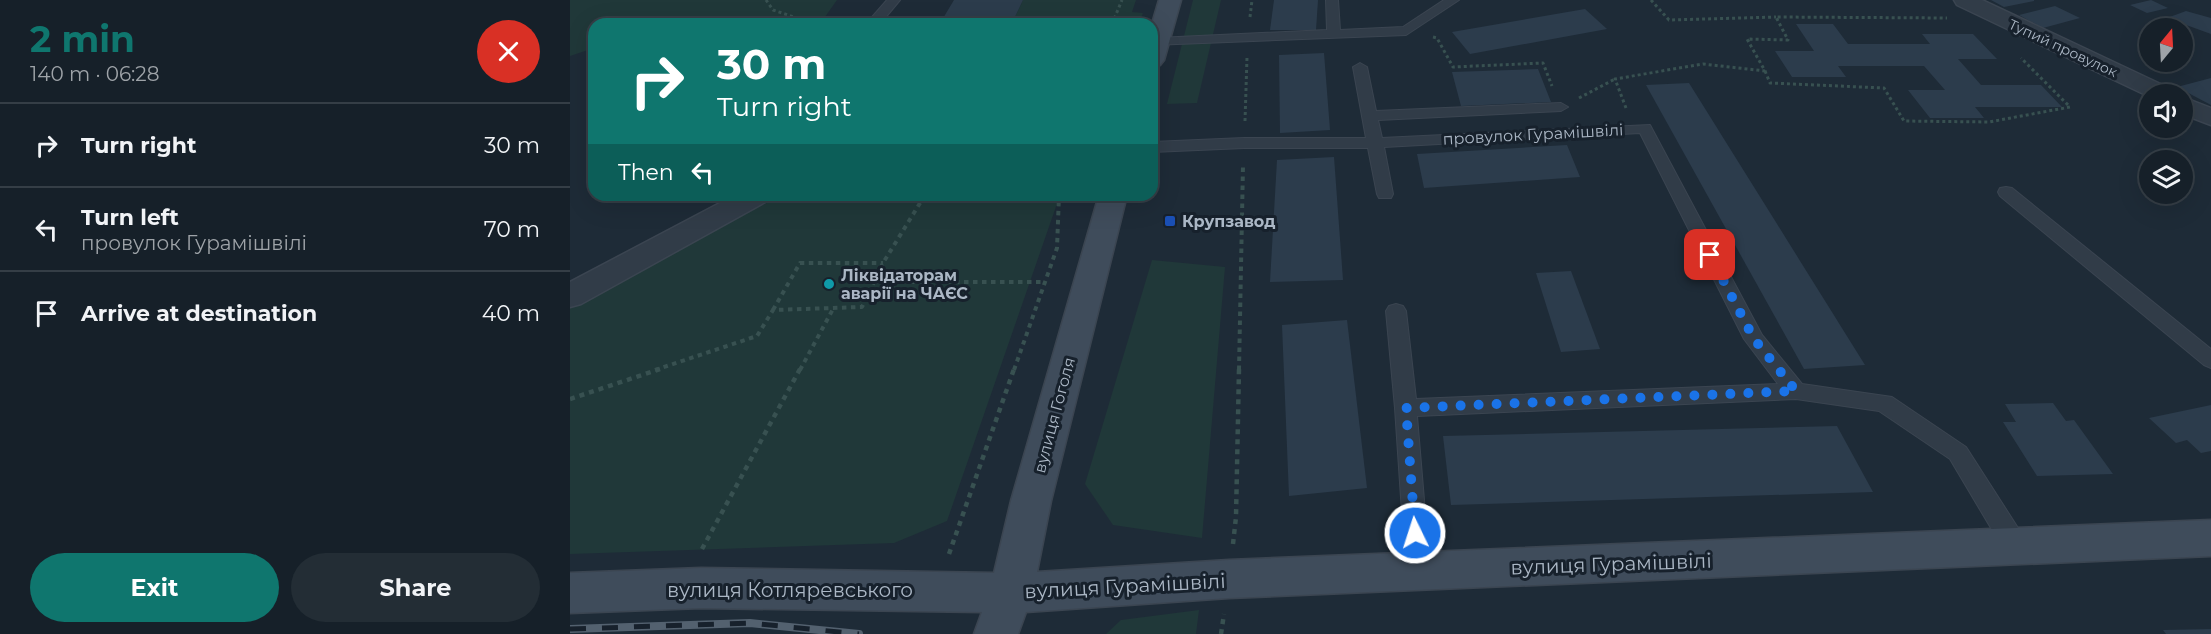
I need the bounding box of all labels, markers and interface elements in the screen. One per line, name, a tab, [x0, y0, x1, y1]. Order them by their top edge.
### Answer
street label: Тупий провулок	[2006, 15, 2120, 81]
text: 2 min	[30, 17, 135, 61]
north arrow	[2139, 18, 2193, 72]
map controls	[2139, 18, 2193, 204]
button: close	[477, 20, 540, 83]
text: 30 m	[717, 38, 826, 90]
icon: right	[618, 42, 696, 120]
text: 140 m · 06:28	[30, 62, 159, 86]
button: sound	[2139, 84, 2193, 138]
text: Turn right	[717, 90, 852, 123]
street label: провулок Гурамішвілі	[1442, 120, 1624, 149]
icon: right	[30, 129, 63, 162]
text: Turn right	[81, 132, 196, 159]
text: 30 m	[484, 132, 540, 159]
button: layers	[2139, 150, 2193, 204]
icon: left	[686, 156, 719, 189]
text: Then	[618, 159, 674, 186]
text: Turn left	[81, 204, 179, 231]
place label: Крупзавод	[1182, 212, 1275, 231]
icon: left	[30, 213, 63, 246]
marker: Крупзавод	[1163, 214, 1177, 228]
text: 70 m	[484, 216, 540, 243]
pin	[1684, 229, 1735, 280]
text: провулок Гурамішвілі	[81, 231, 307, 255]
icon: arrive	[1693, 238, 1726, 271]
place label: Ліквідаторам аварії на ЧАЄС	[841, 266, 968, 303]
marker: Ліквідаторам аварії на ЧАЄС	[822, 277, 836, 291]
icon: arrive	[30, 297, 63, 330]
text: Arrive at destination	[81, 300, 317, 327]
text: 40 m	[482, 300, 540, 327]
street label: вулиця Гоголя	[1030, 355, 1079, 475]
position arrow	[1383, 501, 1447, 565]
street label: вулиця Гурамішвілі	[1510, 548, 1712, 580]
button: Exit	[30, 553, 279, 622]
button: Share	[291, 553, 540, 622]
street label: вулиця Гурамішвілі	[1024, 569, 1226, 603]
street label: вулиця Котляревського	[667, 578, 913, 602]

